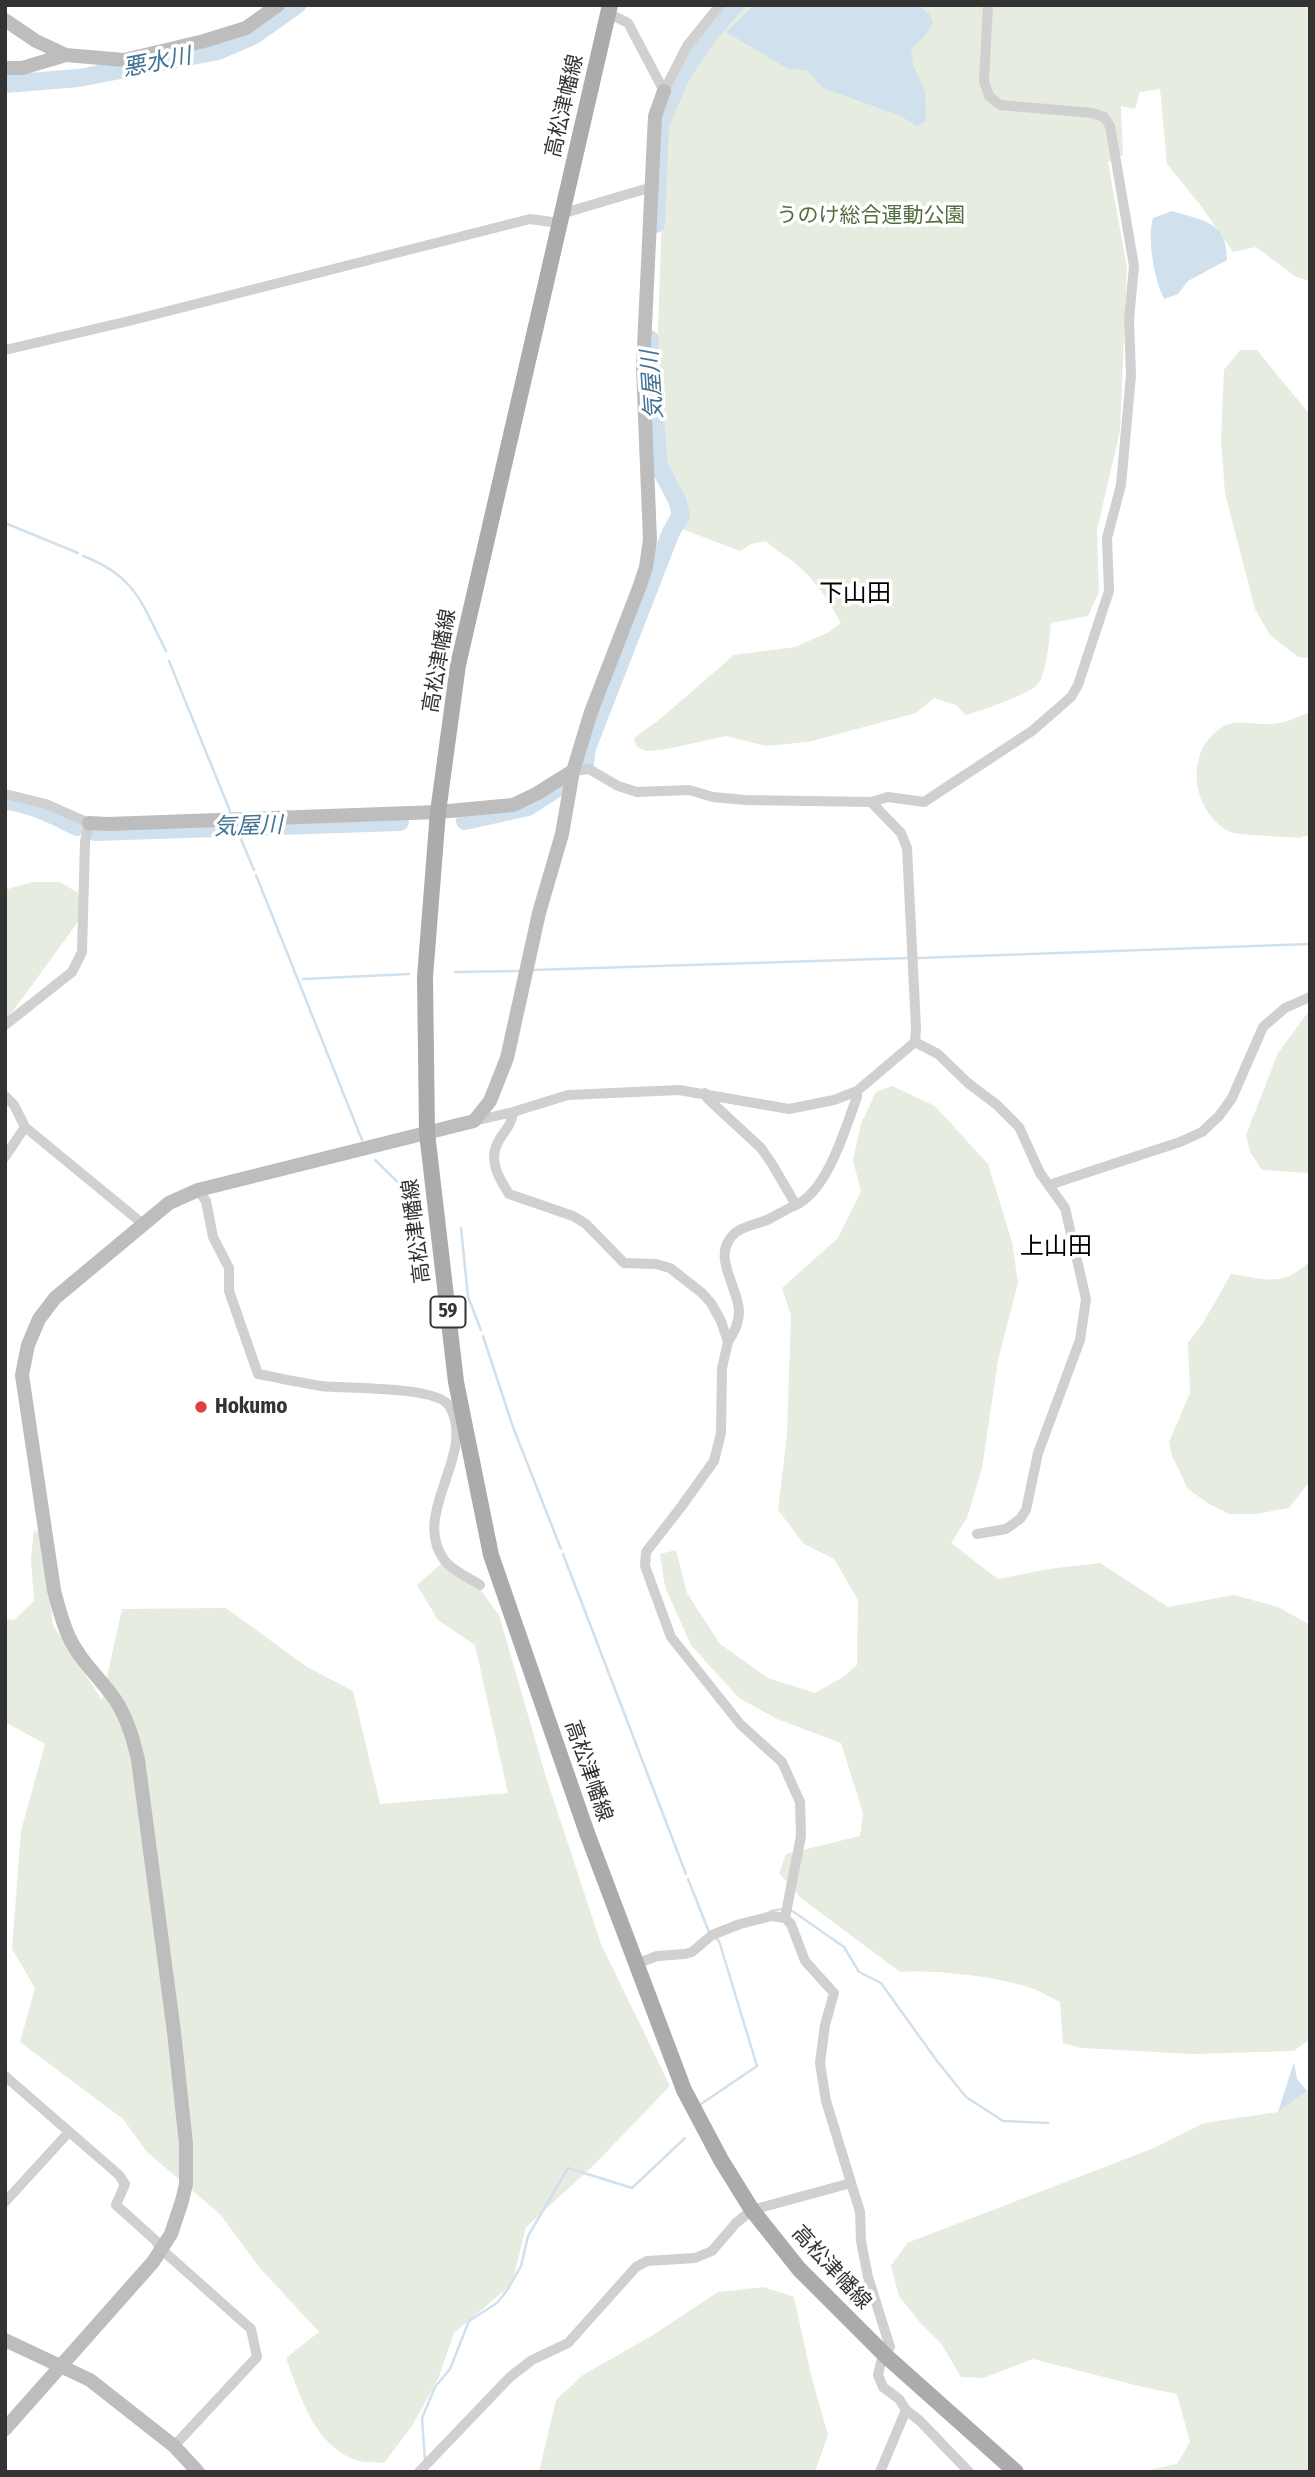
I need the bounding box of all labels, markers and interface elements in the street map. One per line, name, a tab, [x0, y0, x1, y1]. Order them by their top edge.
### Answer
water label: 悪水川	[121, 43, 193, 83]
street label: 高松津幡線	[541, 52, 589, 160]
park label: うのけ総合運動公園	[777, 203, 965, 229]
water label: 気屋川	[637, 350, 669, 420]
district label: 下山田	[819, 580, 891, 608]
street label: 高松津幡線	[418, 607, 462, 715]
water label: 気屋川	[213, 812, 283, 842]
street label: 高松津幡線	[398, 1177, 436, 1285]
district label: 上山田	[1020, 1233, 1092, 1261]
road number: 59	[430, 1296, 466, 1328]
place label: Hokumo	[215, 1394, 287, 1420]
marker: Hokumo	[193, 1399, 209, 1415]
street label: 高松津幡線	[559, 1717, 617, 1825]
street label: 高松津幡線	[786, 2221, 876, 2315]

